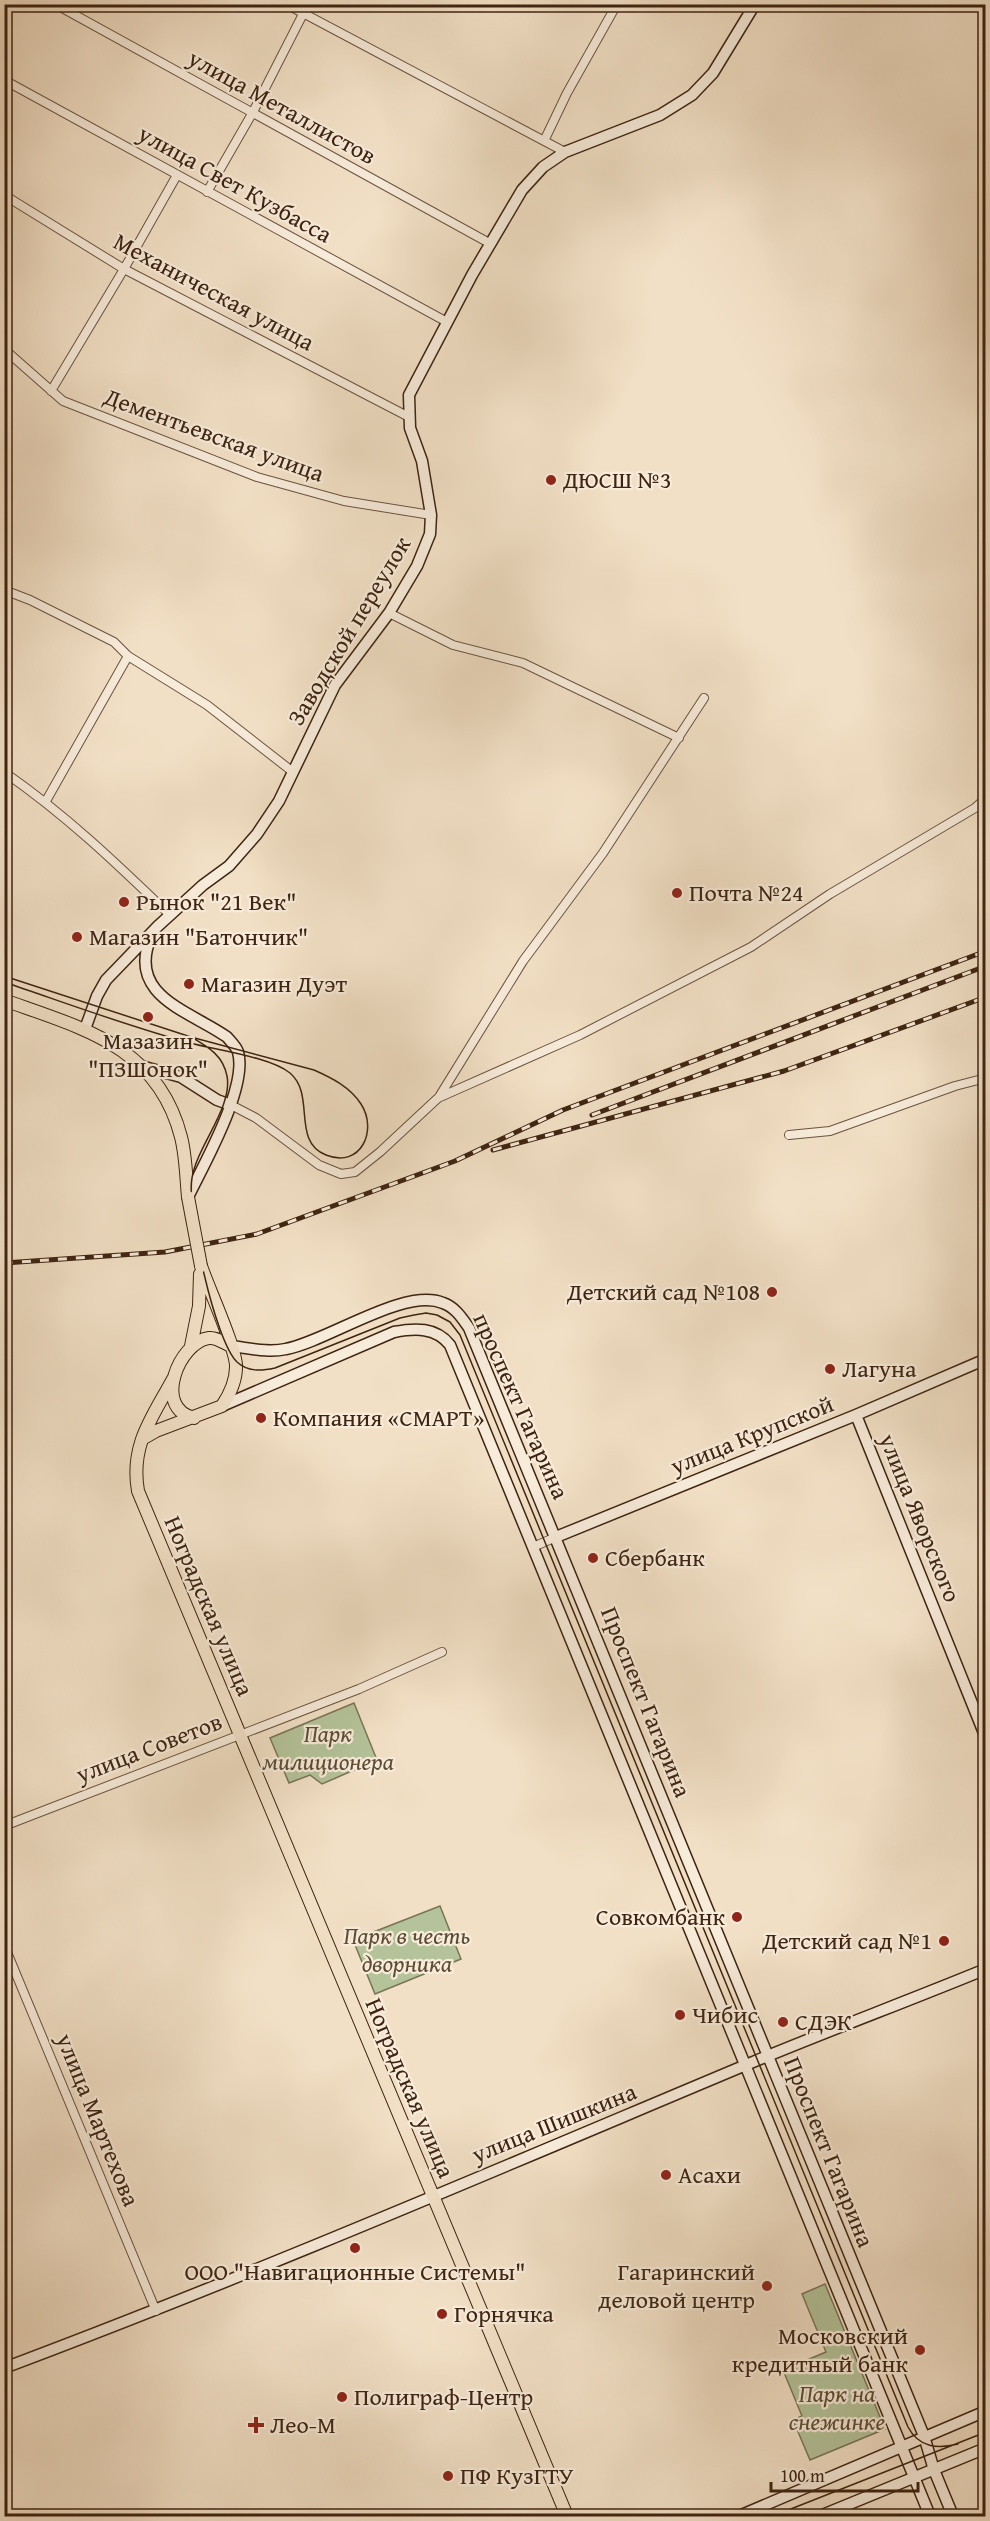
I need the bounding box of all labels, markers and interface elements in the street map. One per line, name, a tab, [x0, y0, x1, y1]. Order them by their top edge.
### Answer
street label: улица Металлистов	[181, 40, 383, 173]
street label: улица Свет Кузбасса	[131, 115, 339, 252]
street label: Механическая улица	[108, 224, 321, 360]
street label: Дементьевская улица	[98, 378, 330, 491]
place label: ДЮСШ №3	[562, 462, 671, 497]
marker: ДЮСШ №3	[544, 473, 558, 487]
street label: Заводской переулок	[278, 529, 419, 732]
place label: Почта №24	[689, 875, 804, 910]
place label: Рынок "21 Век"	[136, 884, 297, 919]
marker: Почта №24	[670, 886, 684, 900]
marker: Рынок "21 Век"	[117, 895, 131, 909]
place label: Магазин "Батончик"	[89, 919, 308, 954]
marker: Магазин "Батончик"	[70, 930, 84, 944]
place label: Магазин Дуэт	[201, 966, 348, 1001]
marker: Магазин Дуэт	[182, 977, 196, 991]
marker: Мазазин "ПЗШонок"	[141, 1010, 155, 1024]
place label: Мазазин "ПЗШонок"	[88, 1023, 208, 1086]
place label: Детский сад №108	[566, 1274, 760, 1309]
marker: Детский сад №108	[765, 1285, 779, 1299]
street label: проспект Гагарина	[465, 1307, 579, 1505]
place label: Лагуна	[842, 1351, 917, 1386]
marker: Лагуна	[823, 1362, 837, 1376]
street label: улица Крупской	[664, 1386, 839, 1484]
place label: Компания «СМАРТ»	[273, 1400, 484, 1435]
marker: Компания «СМАРТ»	[254, 1411, 268, 1425]
street label: улица Яворского	[870, 1427, 970, 1607]
street label: Ноградская улица	[156, 1510, 263, 1702]
place label: Сбербанк	[605, 1540, 705, 1575]
marker: Сбербанк	[586, 1551, 600, 1565]
street label: Проспект Гагарина	[592, 1601, 701, 1803]
street label: улица Советов	[70, 1704, 227, 1792]
park label: Парк милиционера	[262, 1716, 394, 1779]
place label: Совкомбанк	[596, 1899, 725, 1934]
marker: Совкомбанк	[730, 1910, 744, 1924]
park label: Парк в честь дворника	[344, 1918, 471, 1981]
place label: Детский сад №1	[761, 1923, 932, 1958]
marker: Детский сад №1	[937, 1934, 951, 1948]
street label: Ноградская улица	[357, 1992, 464, 2184]
place label: Чибис	[692, 1997, 759, 2032]
place label: СДЭК	[795, 2004, 852, 2039]
marker: Чибис	[673, 2008, 687, 2022]
marker: СДЭК	[776, 2015, 790, 2029]
street label: улица Мартехова	[47, 2027, 149, 2212]
street label: Проспект Гагарина	[775, 2051, 884, 2253]
street label: улица Шишкина	[465, 2073, 642, 2172]
place label: Асахи	[678, 2157, 741, 2192]
marker: Асахи	[659, 2168, 673, 2182]
marker: ООО "Навигационные Системы"	[348, 2241, 362, 2255]
place label: ООО "Навигационные Системы"	[184, 2254, 526, 2289]
place label: Гагаринский деловой центр	[598, 2254, 755, 2317]
marker: Гагаринский деловой центр	[760, 2279, 774, 2293]
place label: Горнячка	[454, 2296, 554, 2331]
marker: Горнячка	[435, 2307, 449, 2321]
place label: Московский кредитный банк	[732, 2318, 908, 2381]
marker: Московский кредитный банк	[913, 2343, 927, 2357]
park label: Парк на снежинке	[789, 2376, 886, 2439]
place label: Полиграф-Центр	[354, 2379, 533, 2414]
marker: Полиграф-Центр	[335, 2390, 349, 2404]
place label: Лео-М	[270, 2407, 336, 2442]
marker: Лео-М	[247, 2416, 265, 2434]
scale bar	[771, 2455, 918, 2493]
place label: ПФ КузГТУ	[460, 2458, 574, 2493]
text: 100 m	[780, 2462, 825, 2489]
marker: ПФ КузГТУ	[441, 2469, 455, 2483]

